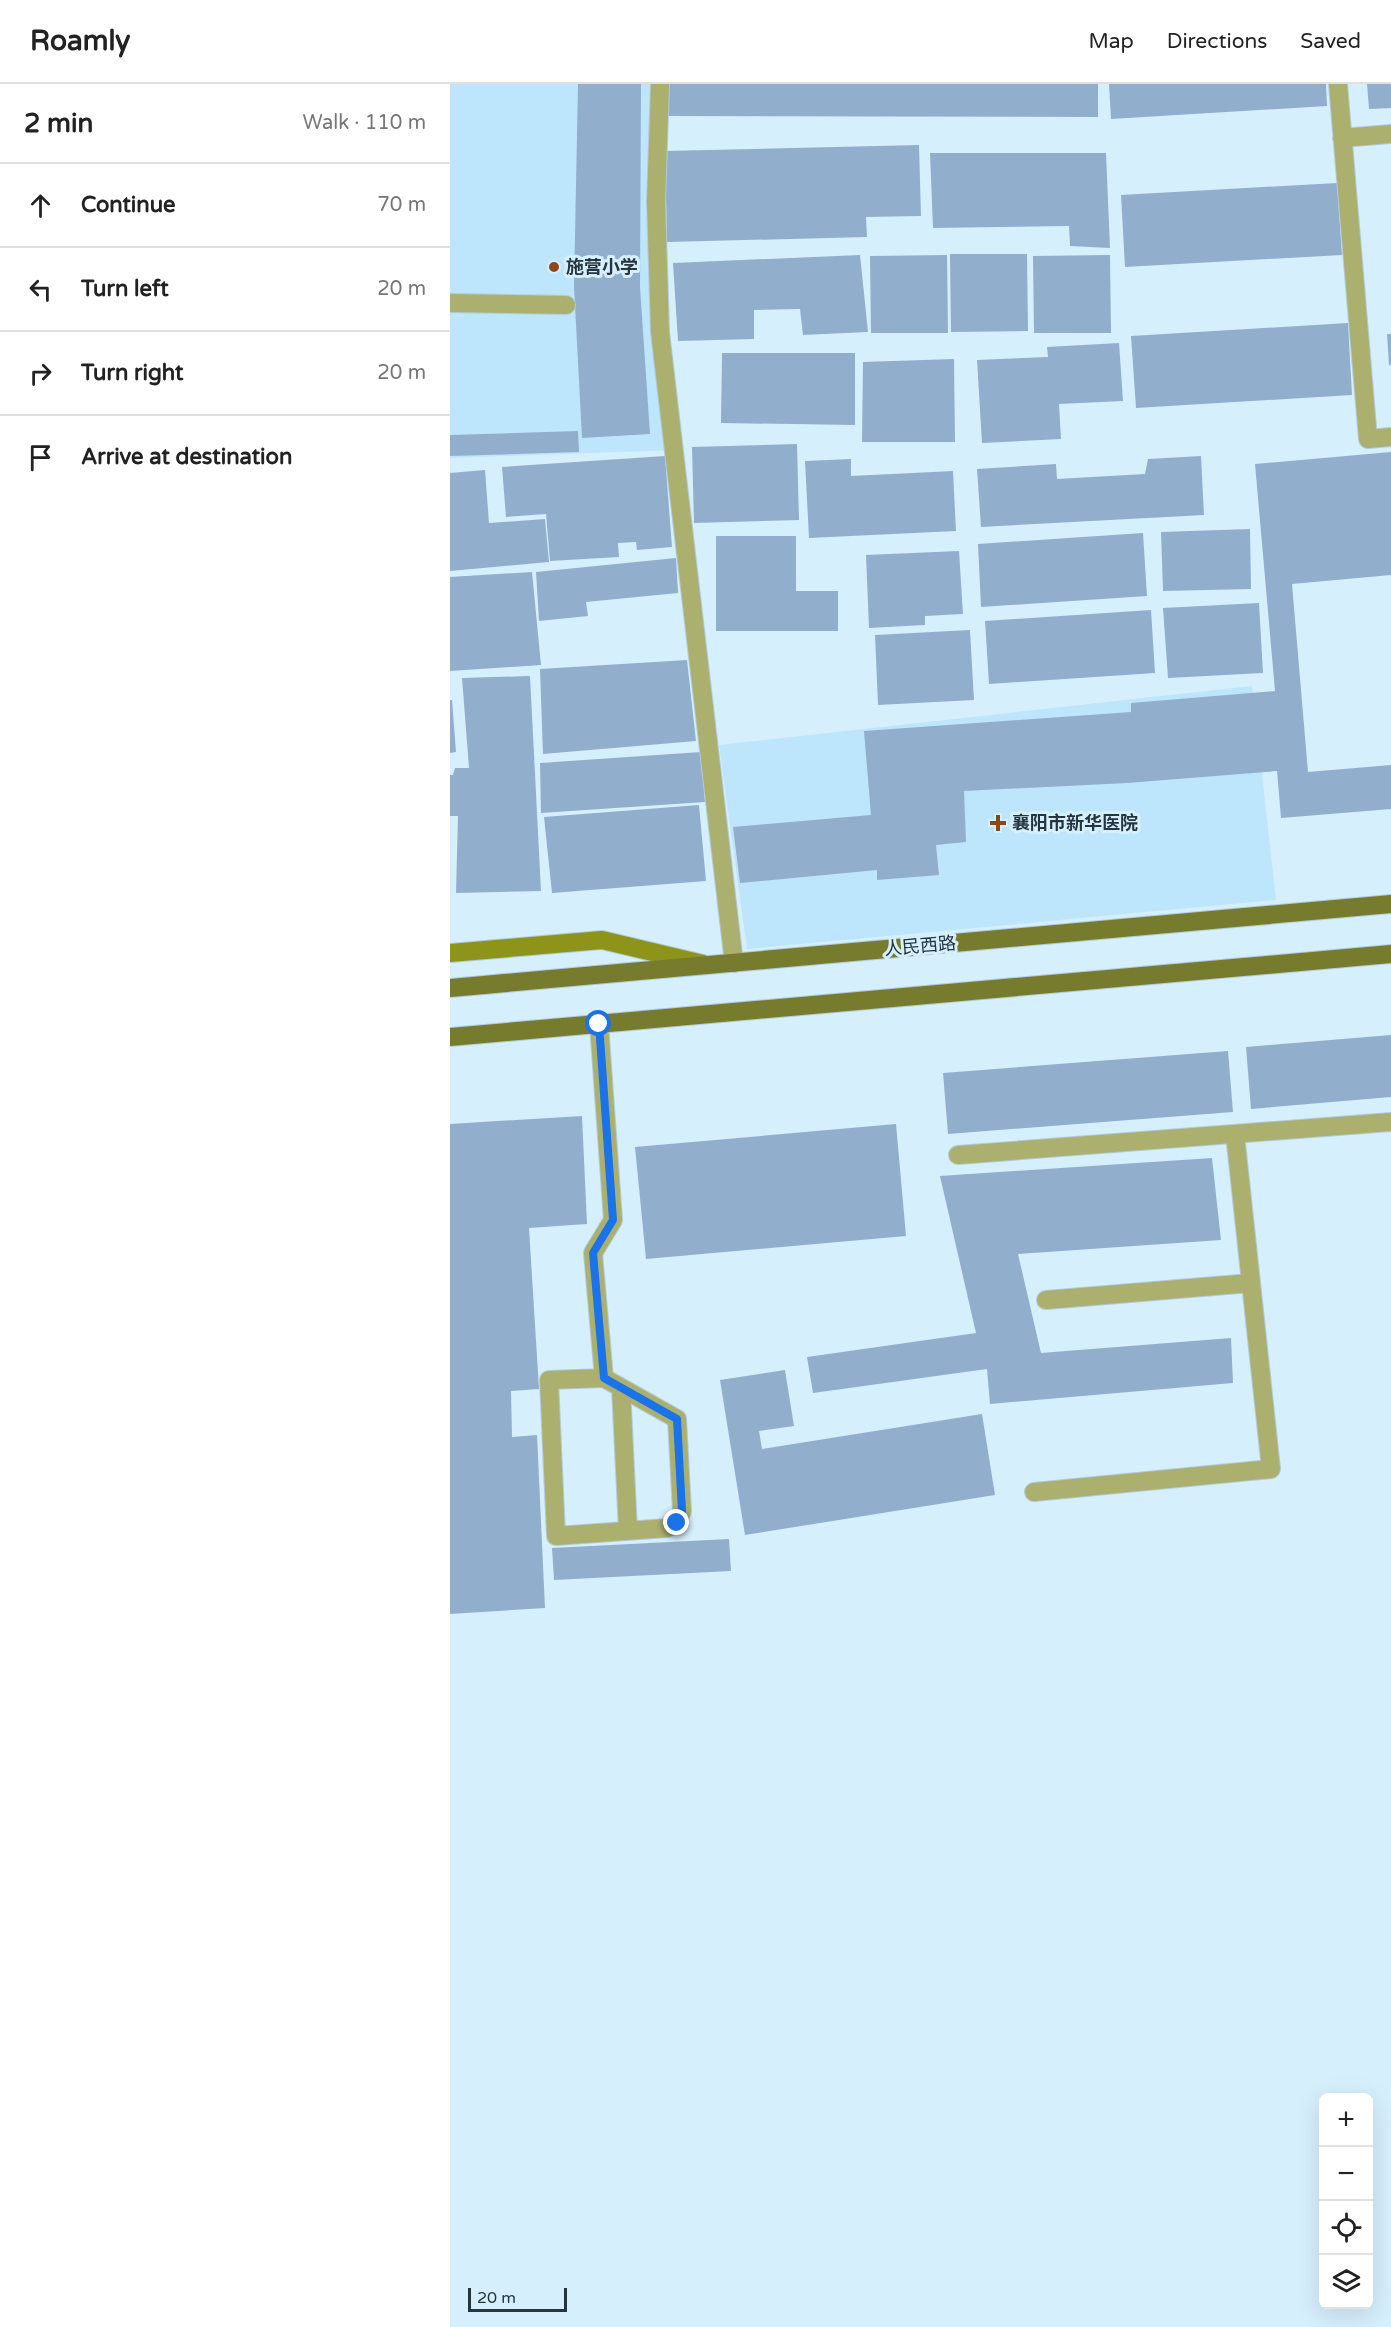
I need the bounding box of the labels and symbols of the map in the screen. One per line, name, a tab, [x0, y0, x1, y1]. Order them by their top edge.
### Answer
place label: 施营小学	[566, 256, 638, 278]
marker: 施营小学	[547, 260, 561, 274]
place label: 襄阳市新华医院	[1012, 812, 1138, 834]
marker: 襄阳市新华医院	[989, 814, 1007, 832]
street label: 人民西路	[883, 932, 957, 960]
route start	[585, 1010, 611, 1036]
route end	[663, 1509, 689, 1535]
scale bar	[468, 2285, 567, 2312]

